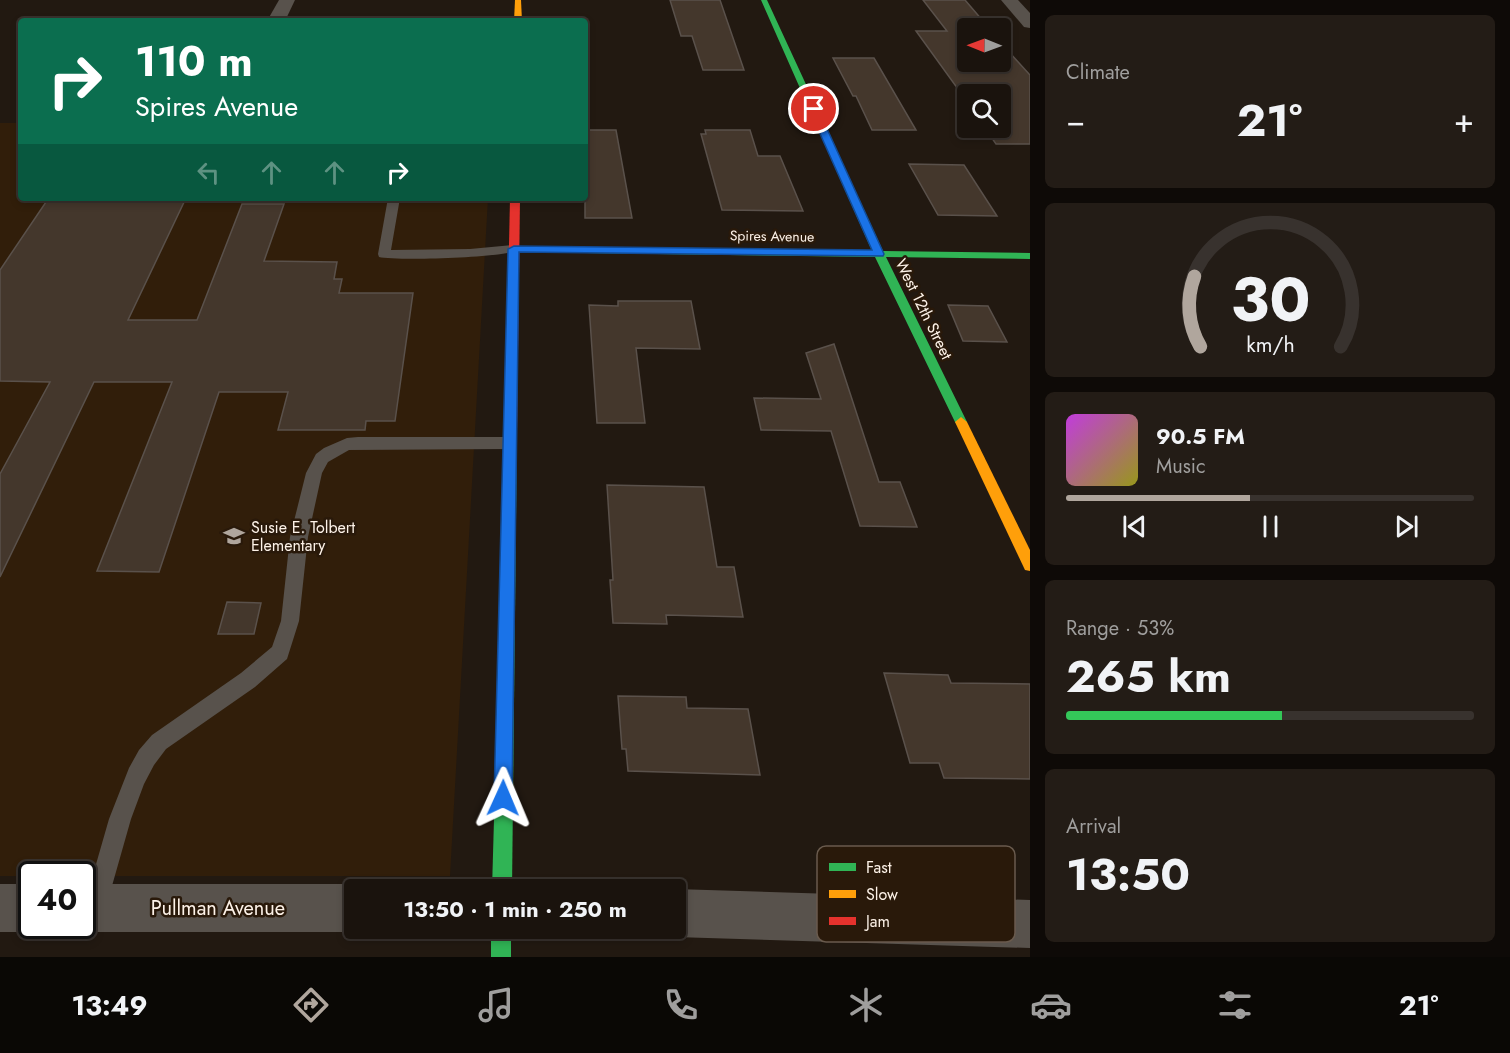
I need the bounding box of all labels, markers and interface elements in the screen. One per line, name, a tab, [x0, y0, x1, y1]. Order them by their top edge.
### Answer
north arrow	[957, 18, 1011, 72]
map controls	[957, 18, 1011, 138]
text: 110 m	[135, 31, 253, 92]
icon: right	[36, 42, 114, 120]
text: Climate	[1066, 58, 1130, 87]
pin	[788, 83, 839, 134]
button: search	[957, 84, 1011, 138]
text: Spires Avenue	[135, 87, 298, 126]
text: 21°	[1237, 88, 1302, 153]
icon: arrive	[797, 92, 830, 125]
text: −	[1066, 97, 1085, 144]
text: +	[1454, 97, 1474, 144]
icon: left	[192, 156, 225, 189]
icon: ahead	[255, 156, 288, 189]
icon: ahead	[318, 156, 351, 189]
icon: right	[381, 156, 414, 189]
street label: Spires Avenue	[730, 225, 814, 247]
text: 30	[1230, 254, 1310, 344]
street label: West 12th Street	[890, 255, 958, 363]
text: km/h	[1246, 330, 1294, 361]
text: 90.5 FM	[1156, 420, 1245, 452]
text: Music	[1156, 452, 1206, 481]
icon: previous	[1118, 510, 1151, 543]
icon: pause	[1254, 510, 1287, 543]
icon: next	[1390, 510, 1423, 543]
place label: Susie E. Tolbert Elementary	[251, 516, 355, 557]
school or university icon: Susie E. Tolbert Elementary	[222, 524, 246, 548]
text: Range · 53%	[1066, 614, 1174, 643]
text: 265 km	[1066, 644, 1231, 709]
position arrow	[471, 766, 535, 830]
text: Arrival	[1066, 812, 1121, 841]
text: 13:50	[1066, 842, 1190, 907]
legend	[817, 846, 1015, 942]
text: Fast	[866, 856, 892, 879]
speed limit sign: 40	[18, 861, 96, 939]
text: Slow	[866, 883, 898, 906]
text: 13:50 · 1 min · 250 m	[403, 893, 627, 925]
street label: Pullman Avenue	[151, 894, 285, 923]
text: Jam	[864, 910, 890, 933]
icon: directions	[290, 984, 332, 1026]
icon: music	[475, 984, 517, 1026]
icon: phone	[660, 984, 702, 1026]
icon: climate	[845, 984, 887, 1026]
icon: car	[1030, 984, 1072, 1026]
icon: filters	[1214, 984, 1256, 1026]
text: 13:49	[71, 986, 148, 1025]
text: 21°	[1399, 986, 1439, 1025]

